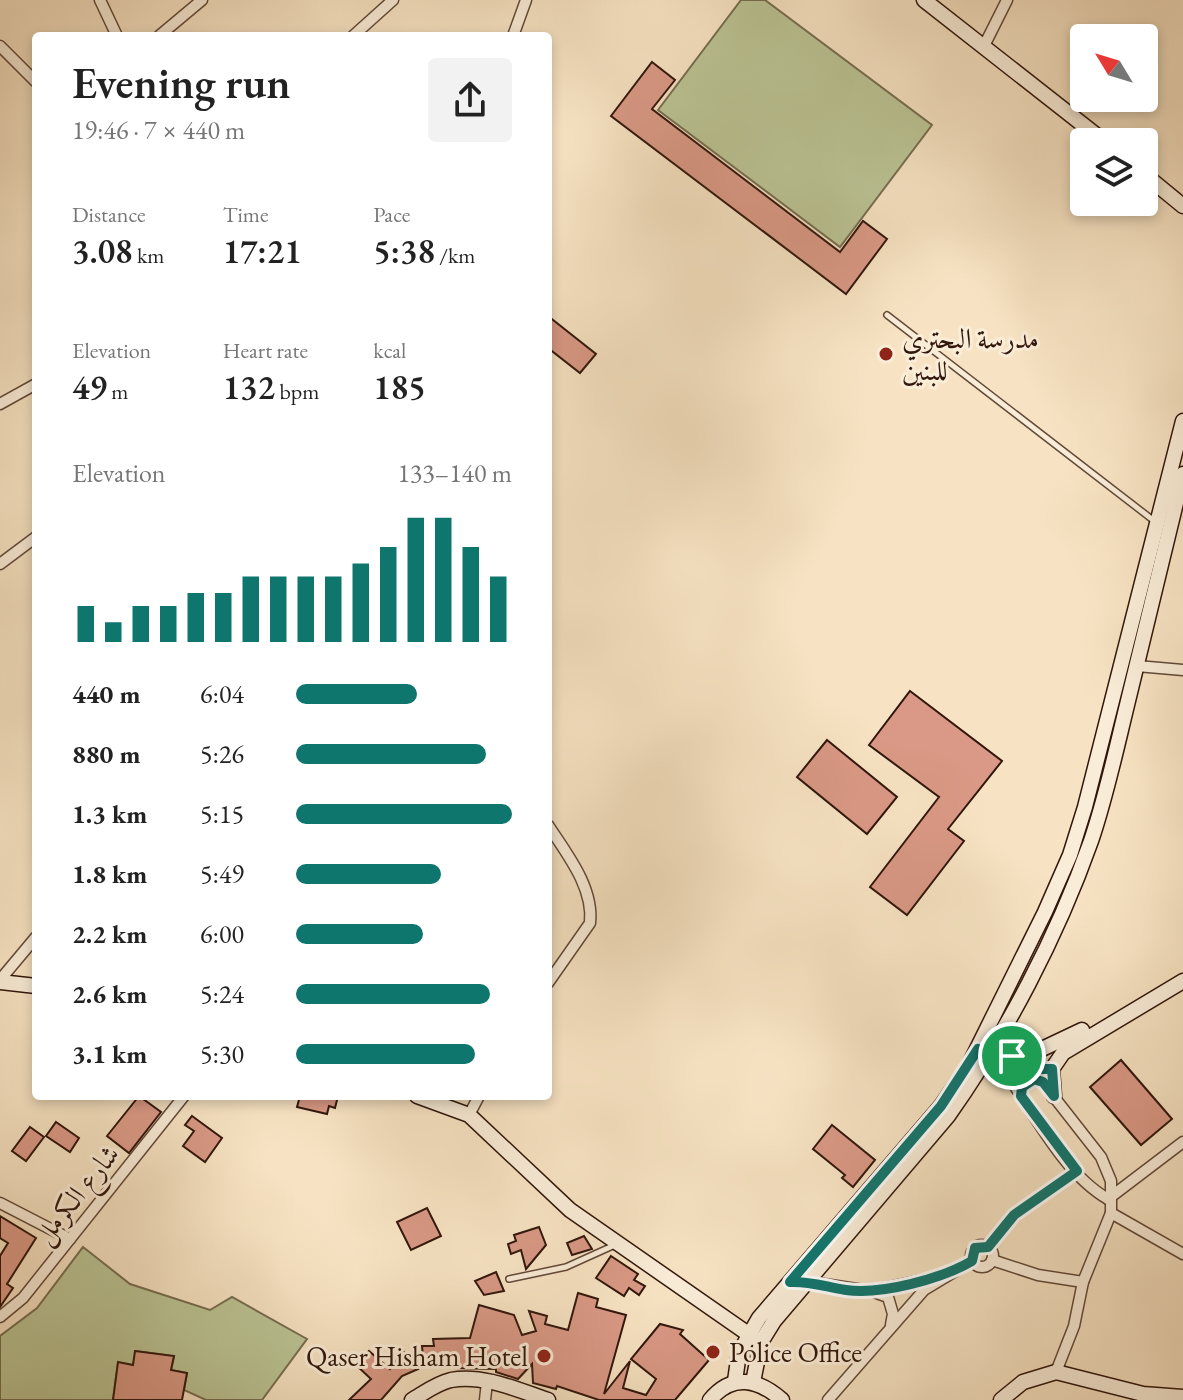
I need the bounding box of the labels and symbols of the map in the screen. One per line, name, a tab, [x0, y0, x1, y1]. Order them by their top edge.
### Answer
north arrow	[1070, 24, 1158, 112]
place label: مدرسة البحتري للبنين	[902, 320, 1039, 388]
marker: مدرسة البحتري للبنين	[877, 345, 895, 363]
pin	[978, 1022, 1046, 1090]
street label: شارع الكرمل	[25, 1137, 132, 1255]
place label: Police Office	[729, 1334, 862, 1370]
place label: Qaser Hisham Hotel	[306, 1338, 528, 1374]
marker: Police Office	[704, 1343, 722, 1361]
marker: Qaser Hisham Hotel	[535, 1347, 553, 1365]

